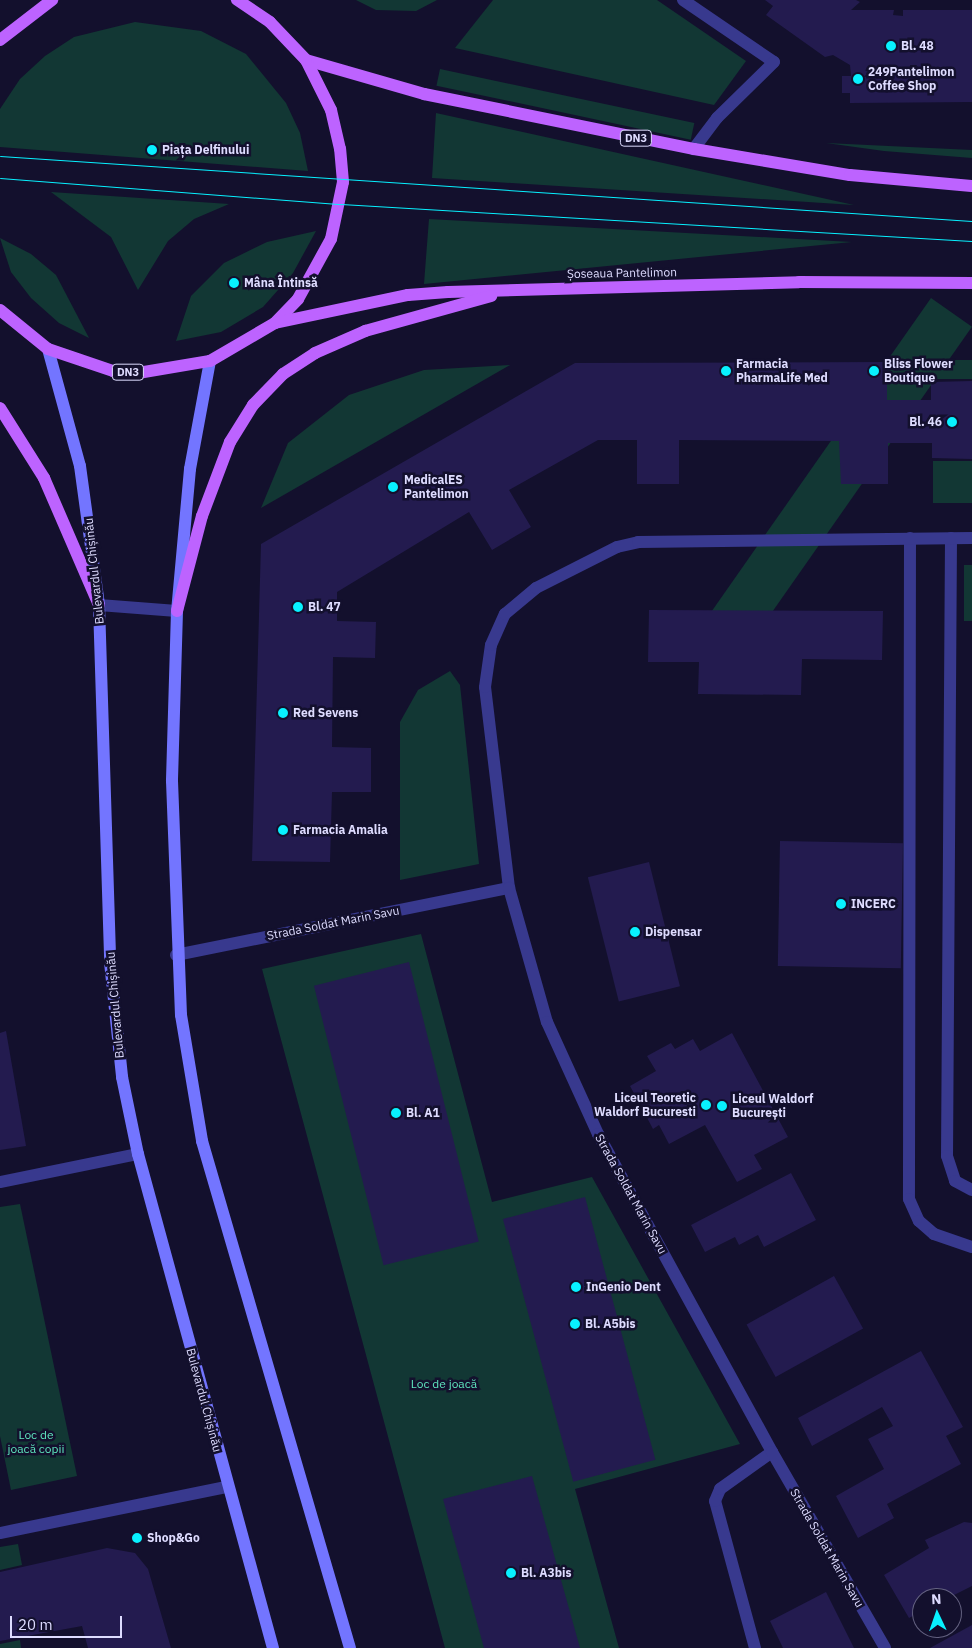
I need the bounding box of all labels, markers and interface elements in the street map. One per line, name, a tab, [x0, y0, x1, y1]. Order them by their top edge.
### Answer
place label: Bl. 48	[901, 39, 934, 53]
marker: Bl. 48	[885, 40, 897, 52]
place label: 249Pantelimon Coffee Shop	[868, 65, 954, 93]
marker: 249Pantelimon Coffee Shop	[852, 73, 864, 85]
road number: DN3	[620, 130, 652, 146]
place label: Piața Delfinului	[162, 143, 249, 157]
marker: Piața Delfinului	[146, 144, 158, 156]
street label: Șoseaua Pantelimon	[567, 265, 677, 281]
place label: Mâna Întinsă	[244, 276, 318, 290]
marker: Mâna Întinsă	[228, 277, 240, 289]
place label: Farmacia PharmaLife Med	[736, 357, 828, 385]
place label: Bliss Flower Boutique	[884, 357, 953, 385]
road number: DN3	[112, 364, 144, 381]
marker: Farmacia PharmaLife Med	[720, 365, 732, 377]
marker: Bliss Flower Boutique	[868, 365, 880, 377]
place label: Bl. 46	[909, 415, 942, 429]
marker: Bl. 46	[946, 416, 958, 428]
place label: MedicalES Pantelimon	[404, 473, 469, 501]
marker: MedicalES Pantelimon	[386, 480, 400, 494]
street label: Bulevardul Chișinău	[81, 517, 107, 625]
place label: Bl. 47	[308, 600, 341, 614]
marker: Bl. 47	[292, 601, 304, 613]
place label: Red Sevens	[293, 706, 358, 720]
marker: Red Sevens	[277, 707, 289, 719]
place label: Farmacia Amalia	[293, 823, 388, 837]
marker: Farmacia Amalia	[277, 824, 289, 836]
place label: INCERC	[851, 897, 896, 911]
marker: INCERC	[835, 898, 847, 910]
street label: Strada Soldat Marin Savu	[266, 903, 400, 943]
place label: Dispensar	[645, 925, 702, 939]
marker: Dispensar	[629, 926, 641, 938]
street label: Bulevardul Chișinău	[103, 951, 127, 1059]
place label: Liceul Teoretic Waldorf Bucuresti	[594, 1091, 696, 1119]
place label: Liceul Waldorf București	[732, 1092, 813, 1120]
marker: Liceul Teoretic Waldorf Bucuresti	[700, 1099, 712, 1111]
marker: Liceul Waldorf București	[716, 1100, 728, 1112]
place label: Bl. A1	[406, 1106, 440, 1120]
marker: Bl. A1	[390, 1107, 402, 1119]
street label: Strada Soldat Marin Savu	[592, 1132, 670, 1256]
place label: InGenio Dent	[586, 1280, 661, 1294]
marker: InGenio Dent	[570, 1281, 582, 1293]
place label: Bl. A5bis	[585, 1317, 636, 1331]
marker: Bl. A5bis	[569, 1318, 581, 1330]
street label: Bulevardul Chișinău	[183, 1346, 225, 1454]
park label: Loc de joacă	[411, 1377, 477, 1391]
park label: Loc de joacă copii	[7, 1428, 65, 1456]
street label: Strada Soldat Marin Savu	[787, 1486, 867, 1610]
place label: Shop&Go	[147, 1531, 200, 1545]
marker: Shop&Go	[131, 1532, 143, 1544]
place label: Bl. A3bis	[521, 1566, 572, 1580]
marker: Bl. A3bis	[505, 1567, 517, 1579]
north arrow	[912, 1588, 962, 1638]
text: N	[931, 1590, 942, 1608]
scale bar	[12, 1606, 125, 1638]
text: 20 m	[18, 1615, 53, 1634]

